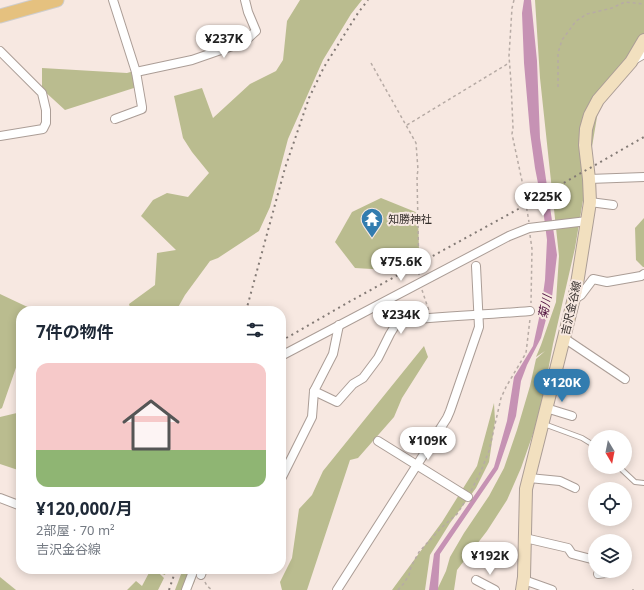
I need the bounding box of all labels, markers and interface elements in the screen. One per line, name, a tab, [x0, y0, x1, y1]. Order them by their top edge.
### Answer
pin: ¥237K	[196, 25, 252, 59]
text: ¥237K	[205, 29, 243, 47]
pin: ¥225K	[515, 183, 571, 217]
text: ¥225K	[524, 187, 562, 205]
temple icon: 知勝神社	[359, 206, 385, 239]
place label: 知勝神社	[388, 211, 432, 226]
pin: ¥75.6K	[368, 248, 434, 282]
text: ¥75.6K	[380, 252, 422, 270]
street label: 吉沢金谷線	[557, 279, 584, 336]
water label: 菊川	[534, 291, 556, 320]
pin: ¥234K	[373, 301, 429, 335]
text: ¥234K	[382, 305, 420, 323]
icon: filters	[244, 319, 266, 341]
text: 7件の物件	[36, 320, 114, 343]
pin: ¥120K	[534, 369, 590, 403]
text: ¥120K	[543, 373, 581, 391]
icon: home	[115, 389, 187, 461]
pin: ¥109K	[400, 427, 456, 461]
north arrow	[588, 430, 632, 474]
map controls	[588, 430, 632, 578]
text: ¥109K	[409, 431, 447, 449]
button: locate	[588, 482, 632, 526]
text: ¥120,000/月	[36, 497, 133, 520]
text: 2部屋 · 70 m²	[36, 521, 115, 539]
button: layers	[588, 534, 632, 578]
text: 吉沢金谷線	[36, 540, 101, 558]
pin: ¥192K	[462, 542, 518, 576]
text: ¥192K	[471, 546, 509, 564]

